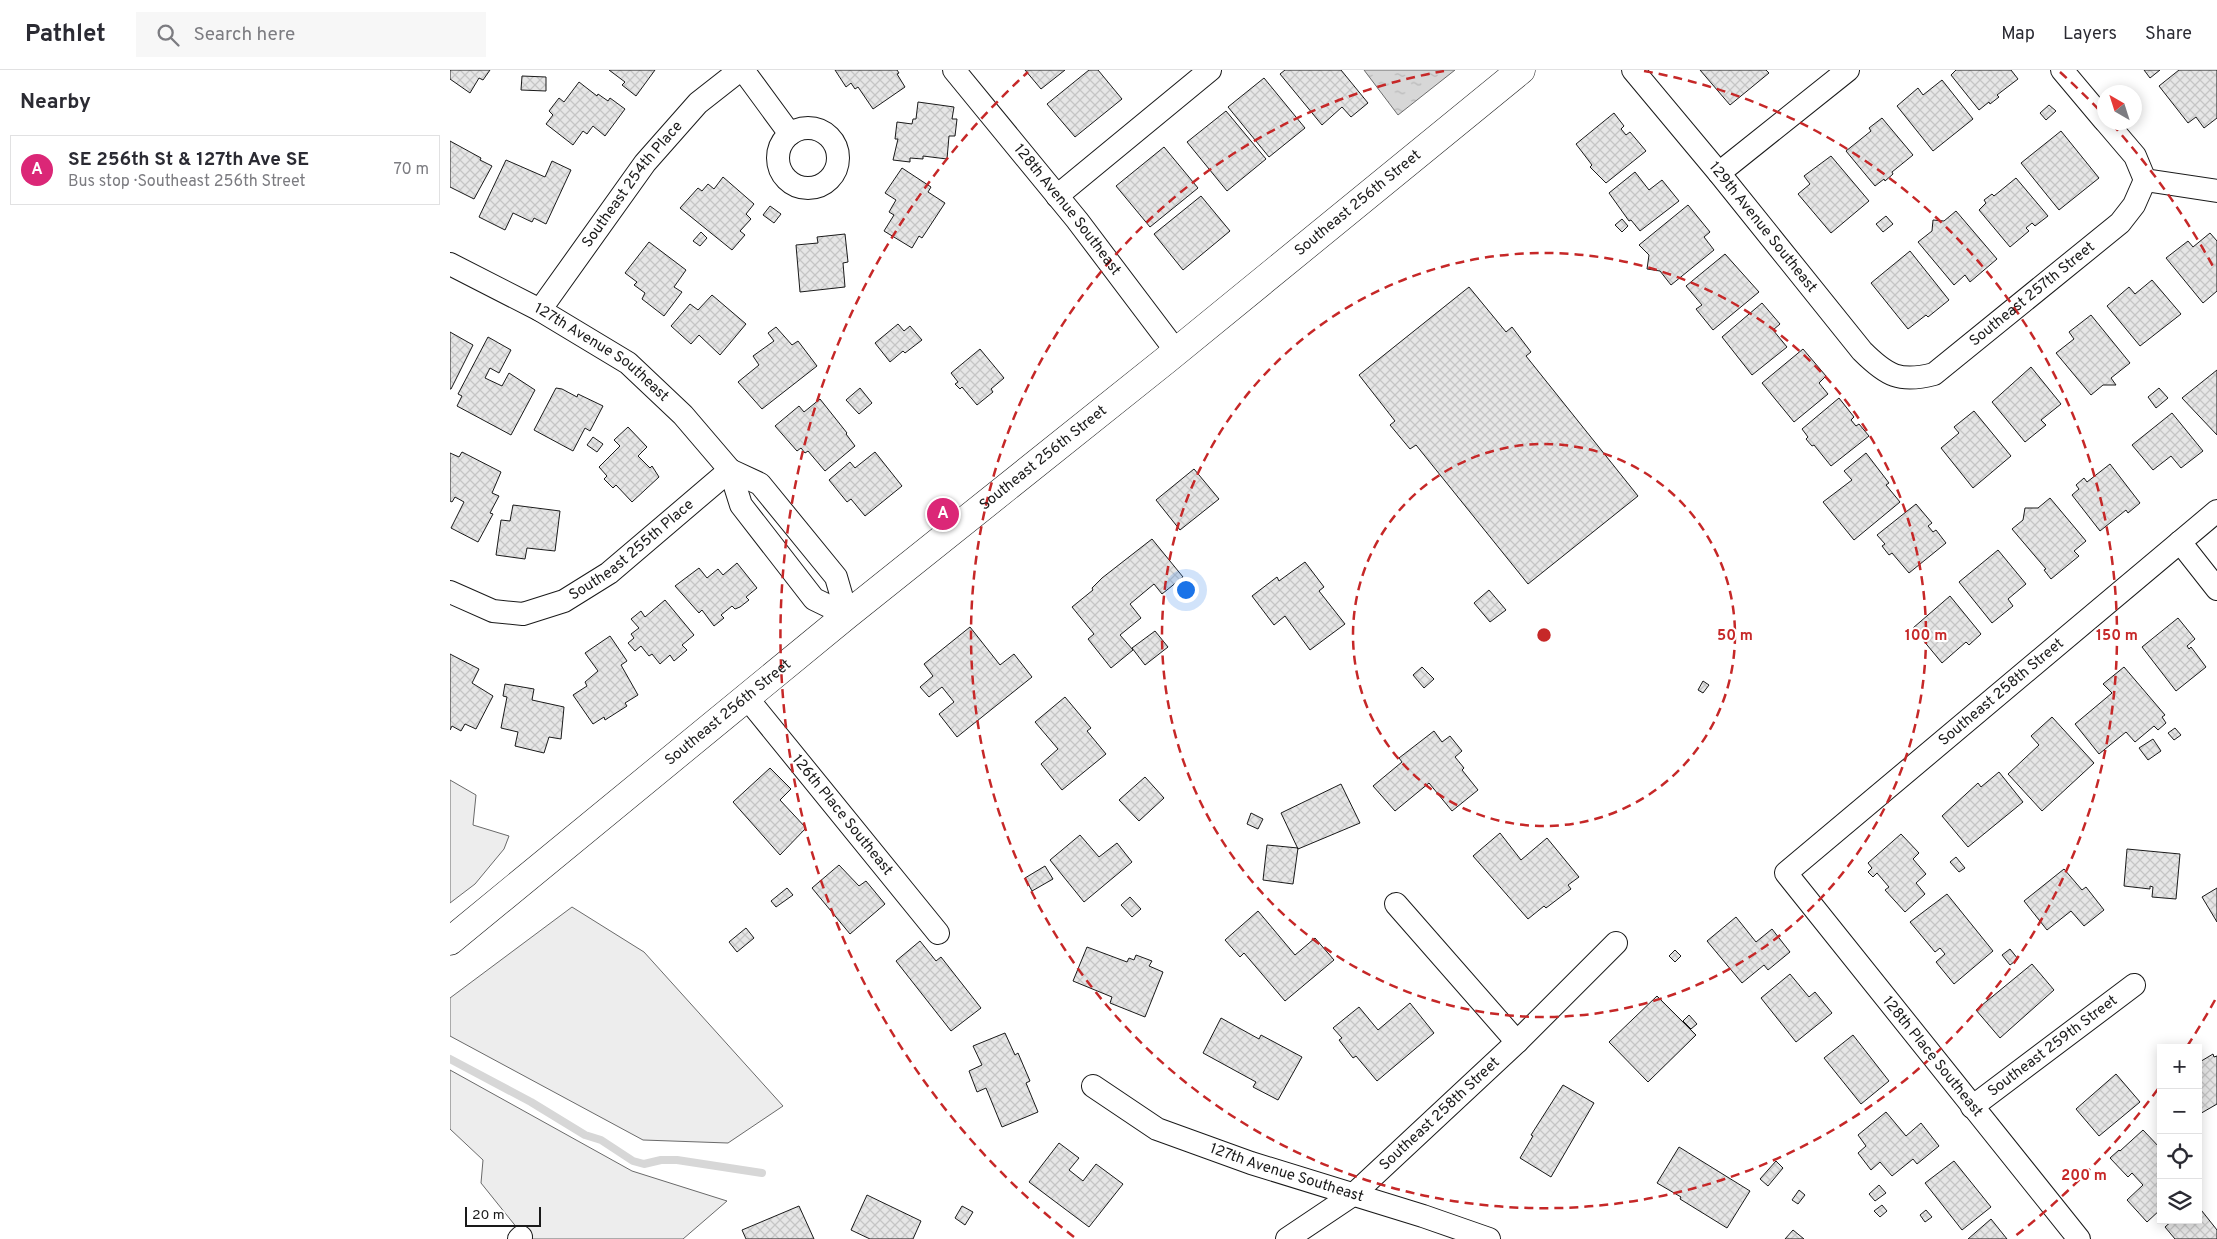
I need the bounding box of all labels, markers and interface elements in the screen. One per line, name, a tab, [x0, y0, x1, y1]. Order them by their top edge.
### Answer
search box	[136, 12, 486, 57]
text: Pathlet	[25, 20, 106, 50]
icon: search	[154, 21, 182, 49]
text: Search here	[194, 23, 295, 47]
text: Map	[2001, 23, 2035, 46]
text: Layers	[2063, 23, 2117, 46]
text: Share	[2145, 23, 2192, 46]
north arrow	[2097, 85, 2142, 130]
text: Nearby	[20, 89, 91, 116]
street label: Southeast 254th Place	[578, 117, 687, 251]
street label: 128th Avenue Southeast	[1009, 140, 1125, 279]
street label: Southeast 256th Street	[1291, 146, 1425, 260]
text: SE 256th St & 127th Ave SE	[68, 148, 309, 172]
street label: 129th Avenue Southeast	[1704, 158, 1821, 297]
text: A	[31, 160, 43, 180]
text: 70 m	[394, 160, 429, 180]
text: Bus stop · Southeast 256th Street	[68, 172, 306, 192]
street label: Southeast 257th Street	[1966, 238, 2099, 351]
street label: 127th Avenue Southeast	[531, 299, 673, 406]
street label: Southeast 256th Street	[976, 401, 1111, 515]
street label: Southeast 255th Place	[566, 495, 698, 605]
pin: A	[927, 495, 959, 533]
your location	[1173, 577, 1199, 603]
centre of rings	[1535, 626, 1553, 644]
text: 50 m	[1717, 627, 1753, 646]
text: 100 m	[1905, 627, 1947, 646]
text: 150 m	[2096, 627, 2138, 646]
street label: Southeast 258th Street	[1935, 634, 2068, 750]
street label: Southeast 256th Street	[661, 655, 795, 770]
street label: 126th Place Southeast	[788, 751, 897, 879]
street label: Southeast 259th Street	[1984, 991, 2121, 1101]
street label: 128th Place Southeast	[1878, 993, 1986, 1121]
map controls	[2157, 1044, 2202, 1224]
button: +	[2157, 1044, 2202, 1089]
street label: Southeast 258th Street	[1376, 1053, 1504, 1175]
button: −	[2157, 1089, 2202, 1134]
button: locate	[2157, 1134, 2202, 1179]
street label: 127th Avenue Southeast	[1207, 1139, 1366, 1207]
text: 200 m	[2061, 1167, 2107, 1186]
button: layers	[2157, 1179, 2202, 1224]
scale bar	[465, 1204, 541, 1227]
text: 20 m	[472, 1207, 505, 1224]

